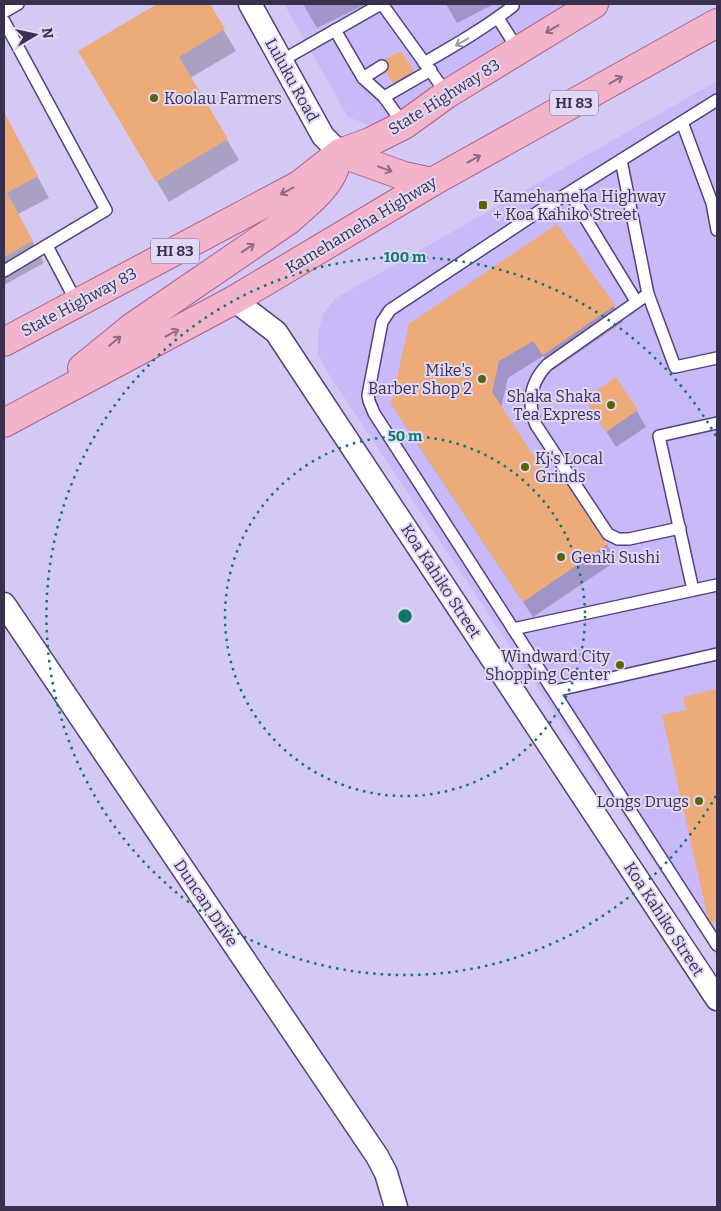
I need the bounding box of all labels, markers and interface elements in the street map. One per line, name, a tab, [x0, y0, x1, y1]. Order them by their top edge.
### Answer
north arrow	[10, 10, 60, 60]
one-way arrow	[545, 24, 559, 35]
text: N	[38, 26, 57, 40]
street label: Luluku Road	[261, 35, 323, 126]
one-way arrow	[455, 37, 469, 47]
street label: State Highway 83	[385, 55, 503, 139]
one-way arrow	[608, 74, 623, 84]
place label: Koolau Farmers	[164, 89, 282, 108]
road number: HI 83	[550, 90, 598, 116]
marker: Koolau Farmers	[148, 92, 160, 104]
one-way arrow	[466, 153, 481, 163]
one-way arrow	[377, 165, 392, 175]
street label: Kamehameha Highway	[282, 172, 441, 278]
one-way arrow	[279, 186, 294, 196]
place label: Kamehameha Highway + Koa Kahiko Street	[493, 187, 667, 224]
marker: Kamehameha Highway + Koa Kahiko Street	[477, 199, 489, 211]
road number: HI 83	[151, 238, 199, 264]
one-way arrow	[241, 243, 255, 253]
text: 100 m	[384, 248, 427, 266]
street label: State Highway 83	[18, 264, 140, 340]
one-way arrow	[165, 328, 180, 338]
one-way arrow	[108, 336, 121, 347]
place label: Mike's Barber Shop 2	[368, 361, 472, 398]
marker: Mike's Barber Shop 2	[476, 373, 488, 385]
place label: Shaka Shaka Tea Express	[506, 387, 601, 424]
marker: Shaka Shaka Tea Express	[605, 399, 617, 411]
text: 50 m	[388, 427, 423, 445]
place label: Kj's Local Grinds	[535, 449, 604, 486]
marker: Kj's Local Grinds	[519, 461, 531, 473]
street label: Koa Kahiko Street	[397, 520, 485, 642]
place label: Genki Sushi	[571, 548, 660, 567]
marker: Genki Sushi	[555, 551, 567, 563]
centre of rings	[396, 607, 414, 625]
place label: Windward City Shopping Center	[485, 647, 611, 684]
marker: Windward City Shopping Center	[614, 659, 626, 671]
place label: Longs Drugs	[597, 792, 689, 811]
marker: Longs Drugs	[693, 795, 705, 807]
street label: Duncan Drive	[170, 856, 242, 950]
street label: Koa Kahiko Street	[620, 858, 708, 980]

